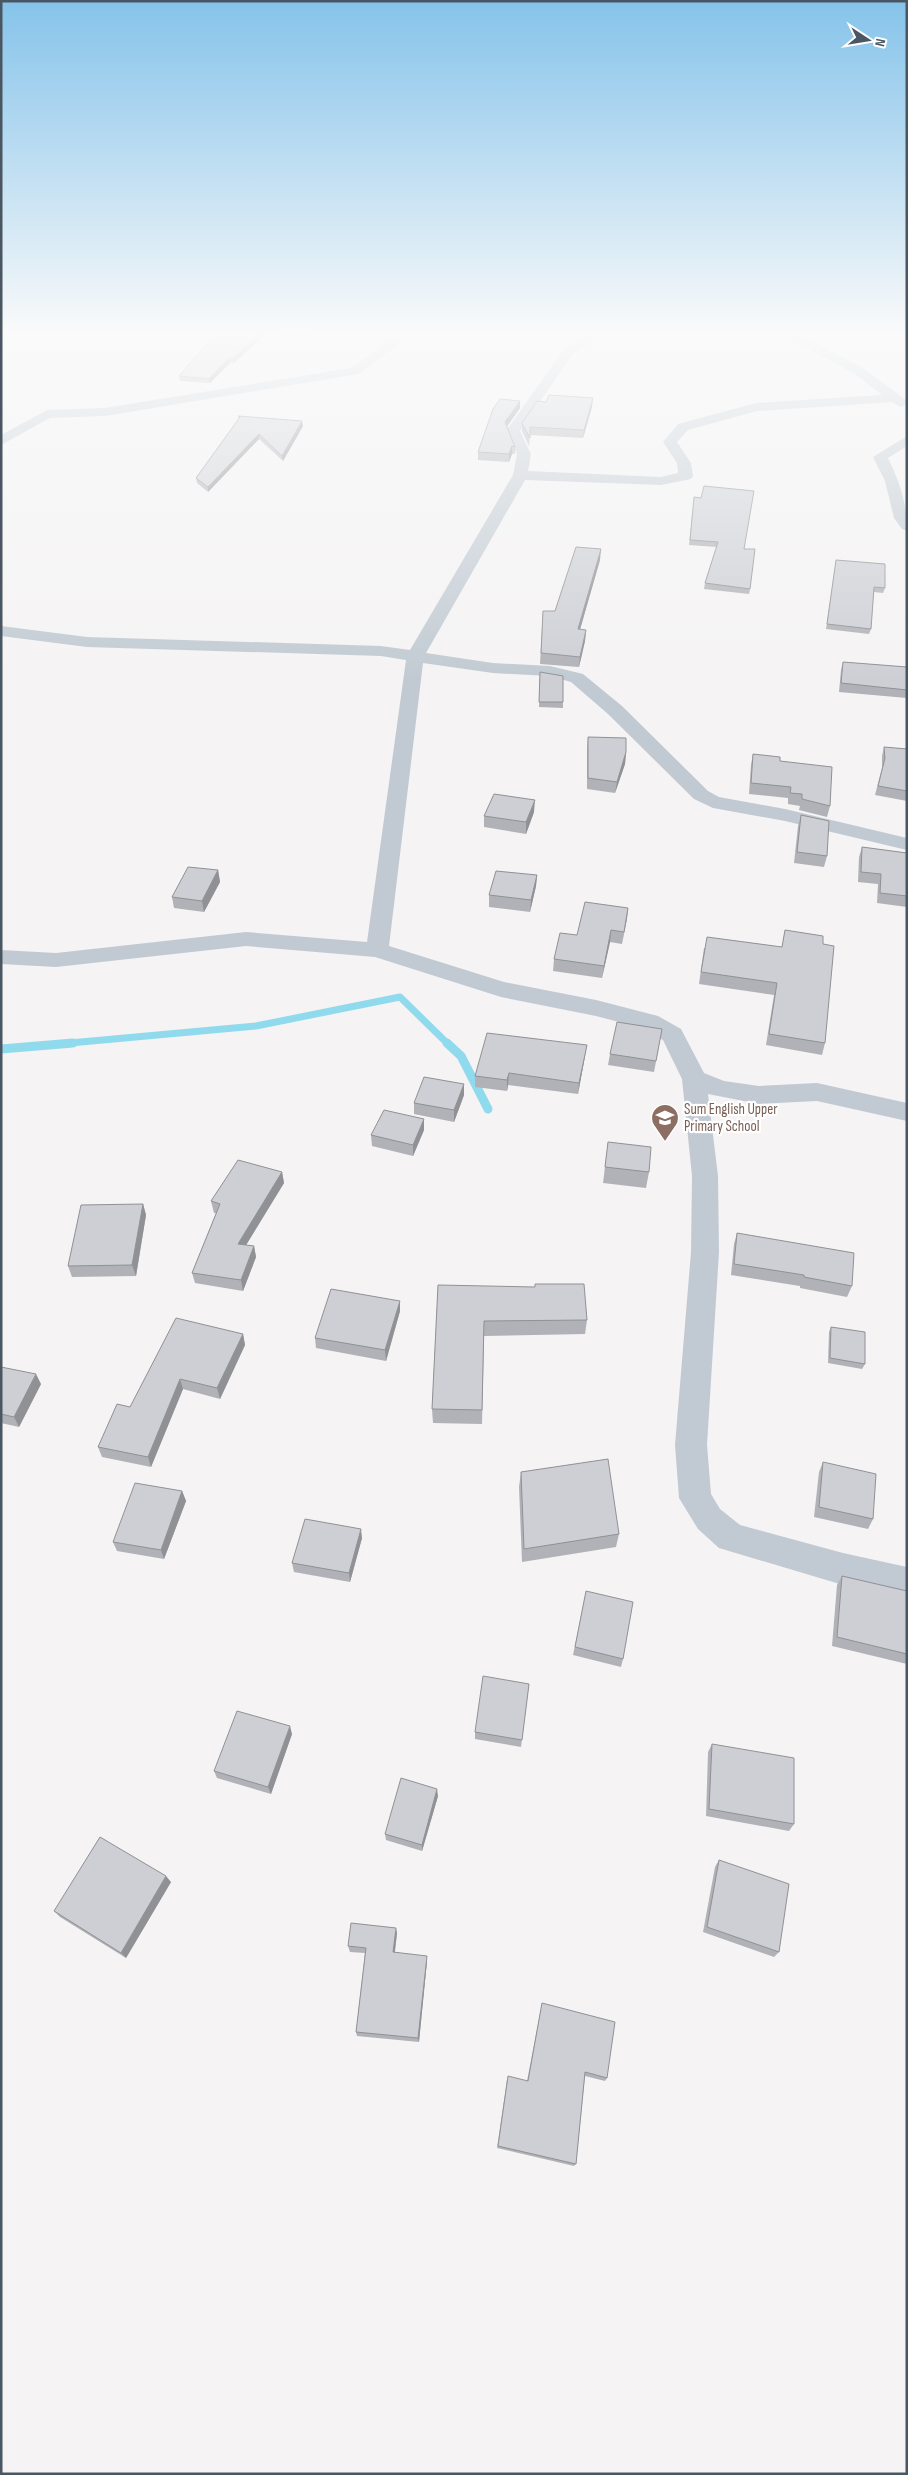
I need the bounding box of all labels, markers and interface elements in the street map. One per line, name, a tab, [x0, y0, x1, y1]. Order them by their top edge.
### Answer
north arrow	[843, 15, 893, 65]
text: N	[871, 37, 889, 48]
place label: Sum English Upper Primary School	[684, 1100, 778, 1136]
school or university icon: Sum English Upper Primary School	[650, 1103, 680, 1142]

